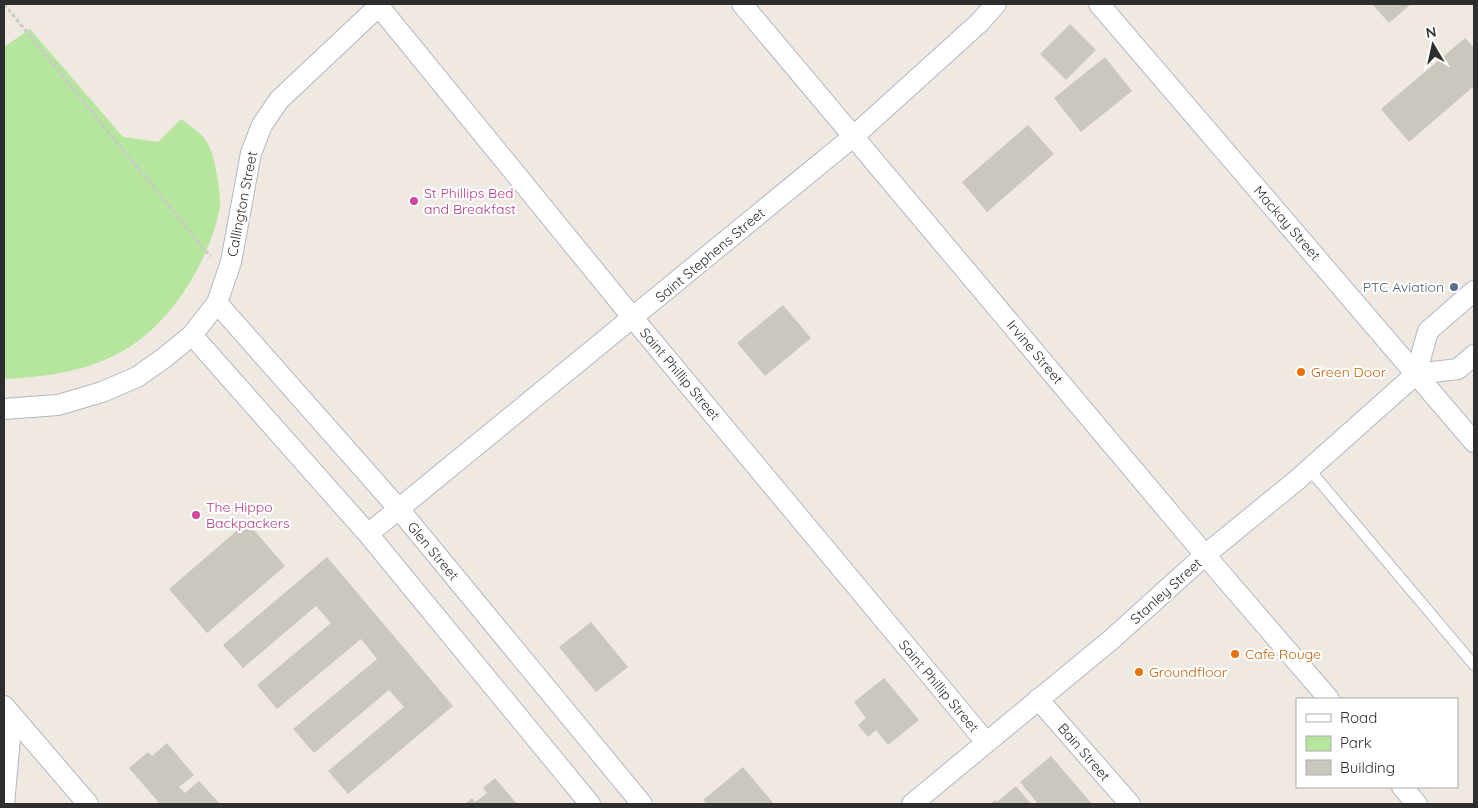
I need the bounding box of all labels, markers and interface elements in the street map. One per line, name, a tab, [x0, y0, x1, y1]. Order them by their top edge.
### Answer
north arrow	[1408, 20, 1458, 70]
text: N	[1424, 22, 1437, 42]
street label: Callington Street	[223, 149, 261, 258]
street label: Mackay Street	[1250, 182, 1325, 264]
place label: St Phillips Bed and Breakfast	[424, 184, 516, 218]
marker: St Phillips Bed and Breakfast	[408, 195, 420, 207]
street label: Saint Stephens Street	[652, 204, 769, 306]
place label: PTC Aviation	[1363, 278, 1444, 296]
marker: PTC Aviation	[1448, 281, 1460, 293]
street label: Irvine Street	[1003, 316, 1067, 388]
street label: Saint Phillip Street	[636, 324, 724, 424]
place label: Green Door	[1311, 363, 1387, 381]
marker: Green Door	[1295, 366, 1307, 378]
place label: The Hippo Backpackers	[206, 498, 290, 532]
marker: The Hippo Backpackers	[190, 509, 202, 521]
street label: Glen Street	[403, 518, 463, 584]
street label: Stanley Street	[1126, 554, 1206, 628]
street label: Saint Phillip Street	[895, 636, 983, 736]
place label: Cafe Rouge	[1245, 645, 1321, 663]
marker: Cafe Rouge	[1229, 648, 1241, 660]
place label: Groundfloor	[1149, 663, 1228, 681]
marker: Groundfloor	[1133, 666, 1145, 678]
legend	[1296, 698, 1458, 788]
text: Road	[1340, 708, 1377, 727]
street label: Bain Street	[1054, 719, 1114, 785]
text: Park	[1340, 733, 1372, 752]
text: Building	[1340, 758, 1395, 777]

